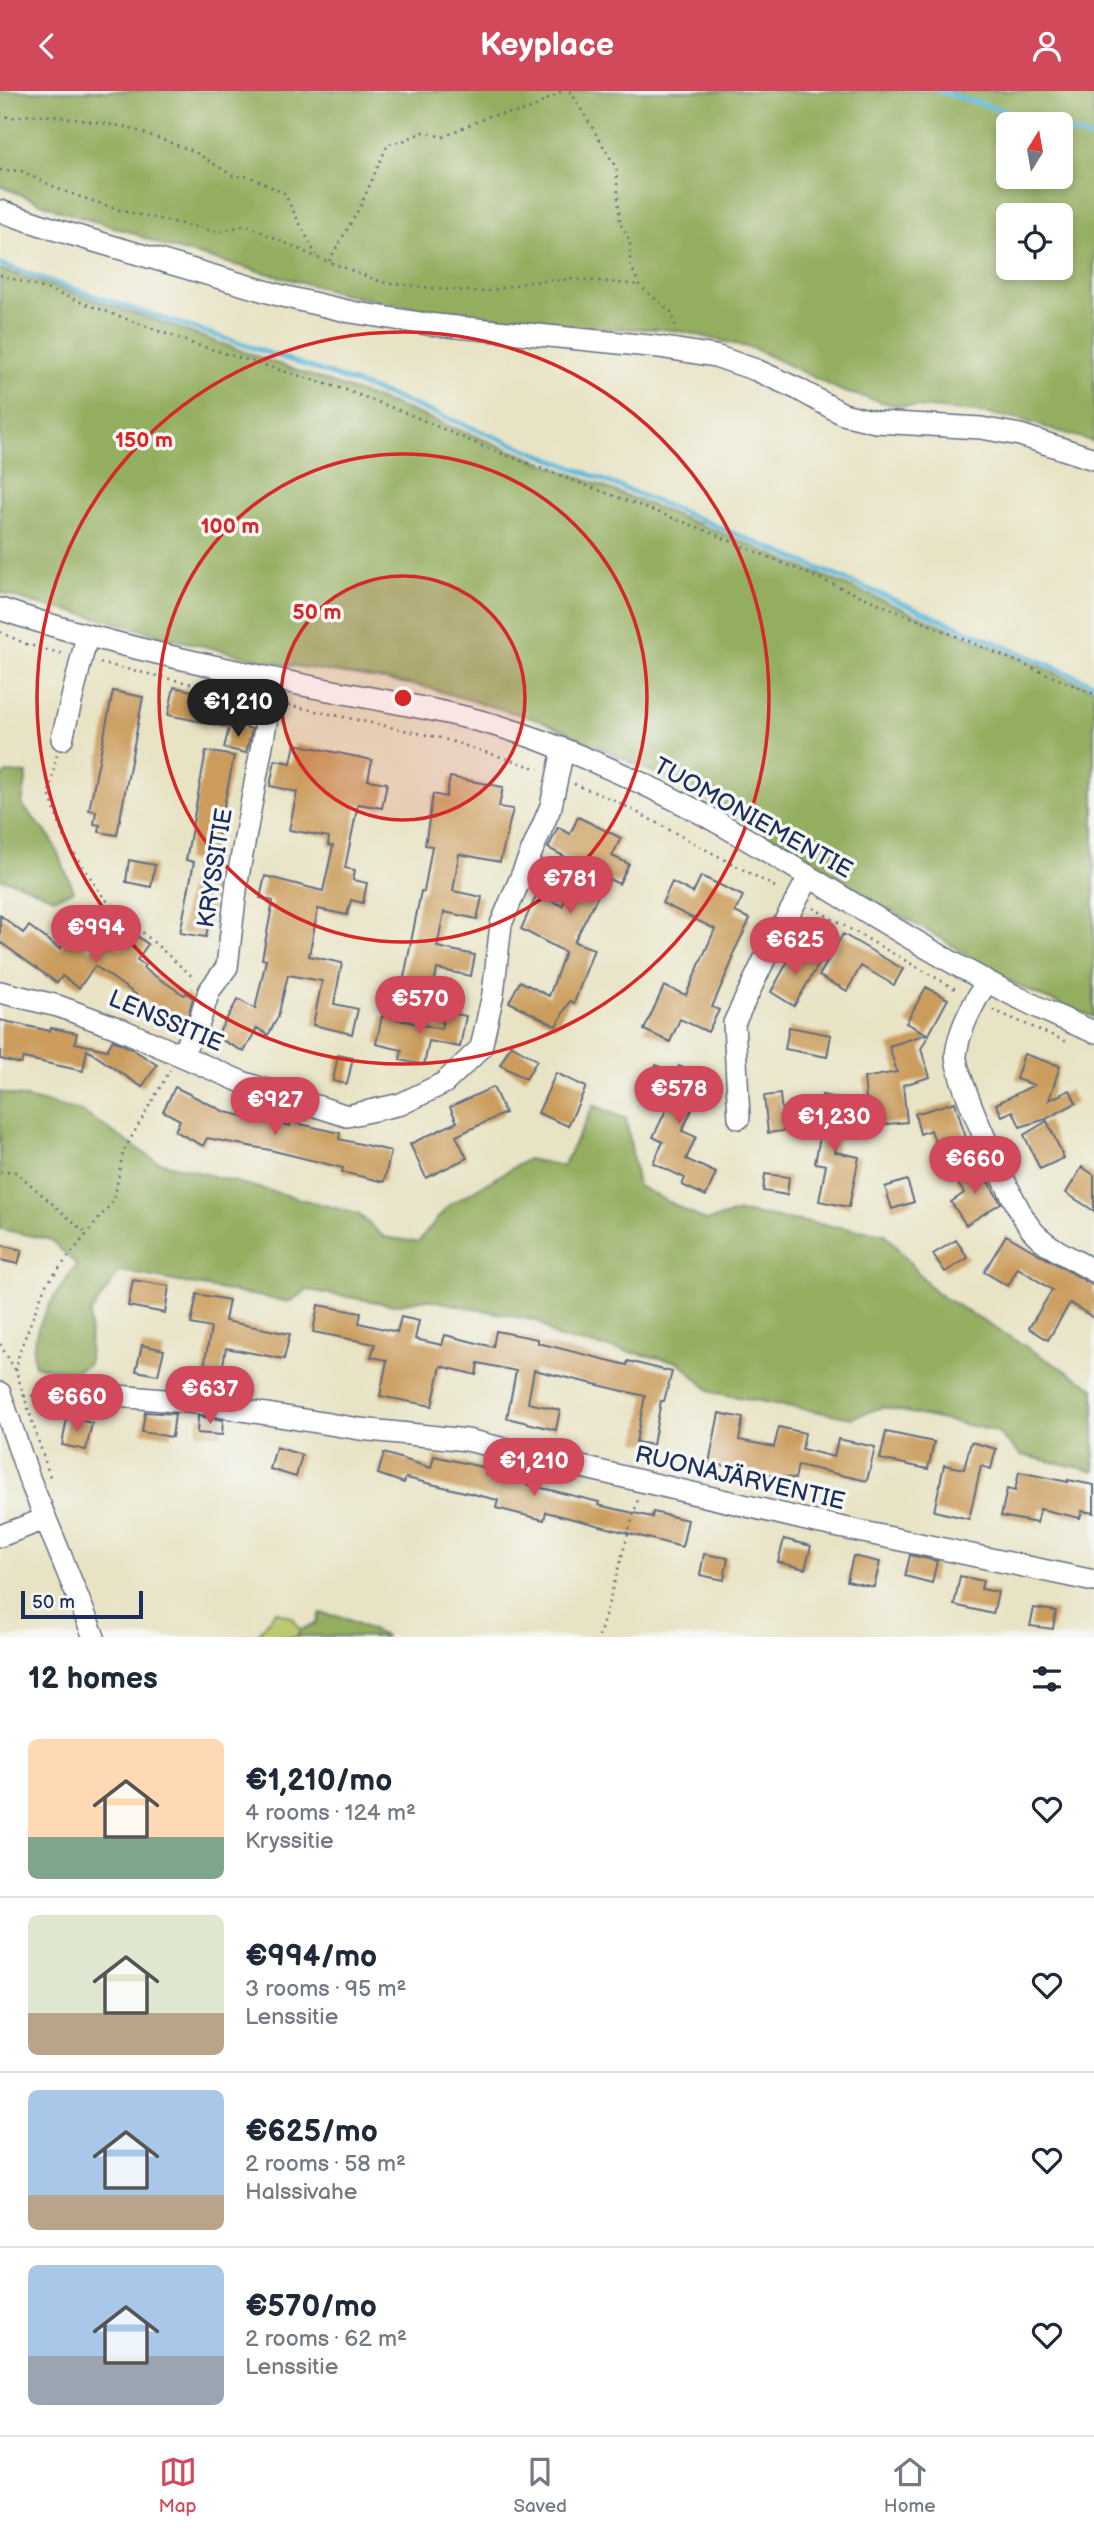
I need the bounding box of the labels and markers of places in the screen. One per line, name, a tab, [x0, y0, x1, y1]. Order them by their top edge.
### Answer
pin: €1,210	[181, 679, 295, 739]
centre of rings	[391, 686, 415, 710]
pin: €781	[529, 857, 611, 916]
pin: €994	[55, 905, 137, 965]
pin: €625	[754, 917, 836, 977]
pin: €570	[379, 977, 461, 1036]
pin: €578	[638, 1067, 720, 1126]
pin: €927	[234, 1077, 316, 1137]
pin: €1,230	[777, 1095, 891, 1154]
pin: €660	[934, 1137, 1016, 1196]
pin: €637	[169, 1367, 251, 1426]
pin: €660	[36, 1375, 118, 1434]
pin: €1,210	[477, 1439, 591, 1498]

